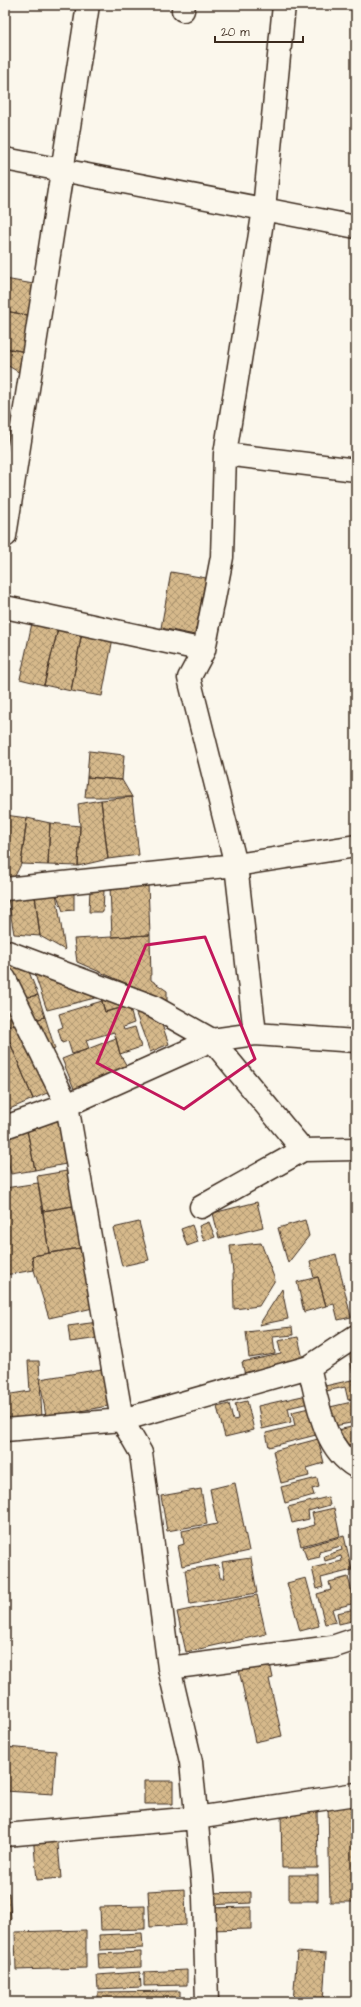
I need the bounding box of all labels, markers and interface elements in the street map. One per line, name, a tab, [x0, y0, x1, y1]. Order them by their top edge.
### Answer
scale bar	[215, 18, 303, 44]
text: 20 m	[221, 24, 250, 41]

